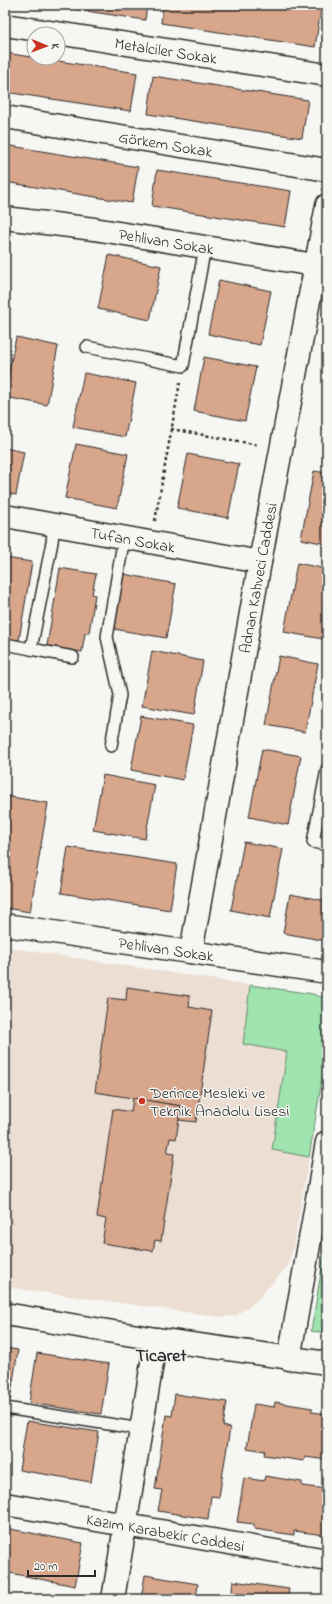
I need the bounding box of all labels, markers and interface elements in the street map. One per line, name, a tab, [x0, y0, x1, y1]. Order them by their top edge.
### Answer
north arrow	[26, 26, 66, 66]
street label: Metalciler Sokak	[113, 32, 220, 72]
text: K	[47, 43, 63, 50]
street label: Görkem Sokak	[117, 126, 215, 165]
street label: Pehlivan Sokak	[117, 223, 216, 263]
street label: Adnan Kahveci Caddesi	[234, 501, 285, 655]
street label: Tufan Sokak	[88, 522, 178, 561]
street label: Pehlivan Sokak	[117, 932, 216, 969]
place label: Derince Mesleki ve Teknik Anadolu Lisesi	[149, 1082, 289, 1124]
marker: Derince Mesleki ve Teknik Anadolu Lisesi	[137, 1096, 147, 1106]
district label: Ticaret	[136, 1344, 187, 1370]
street label: Kazım Karabekir Caddesi	[84, 1508, 247, 1560]
scale bar	[28, 1552, 95, 1578]
text: 20 m	[34, 1558, 57, 1576]

